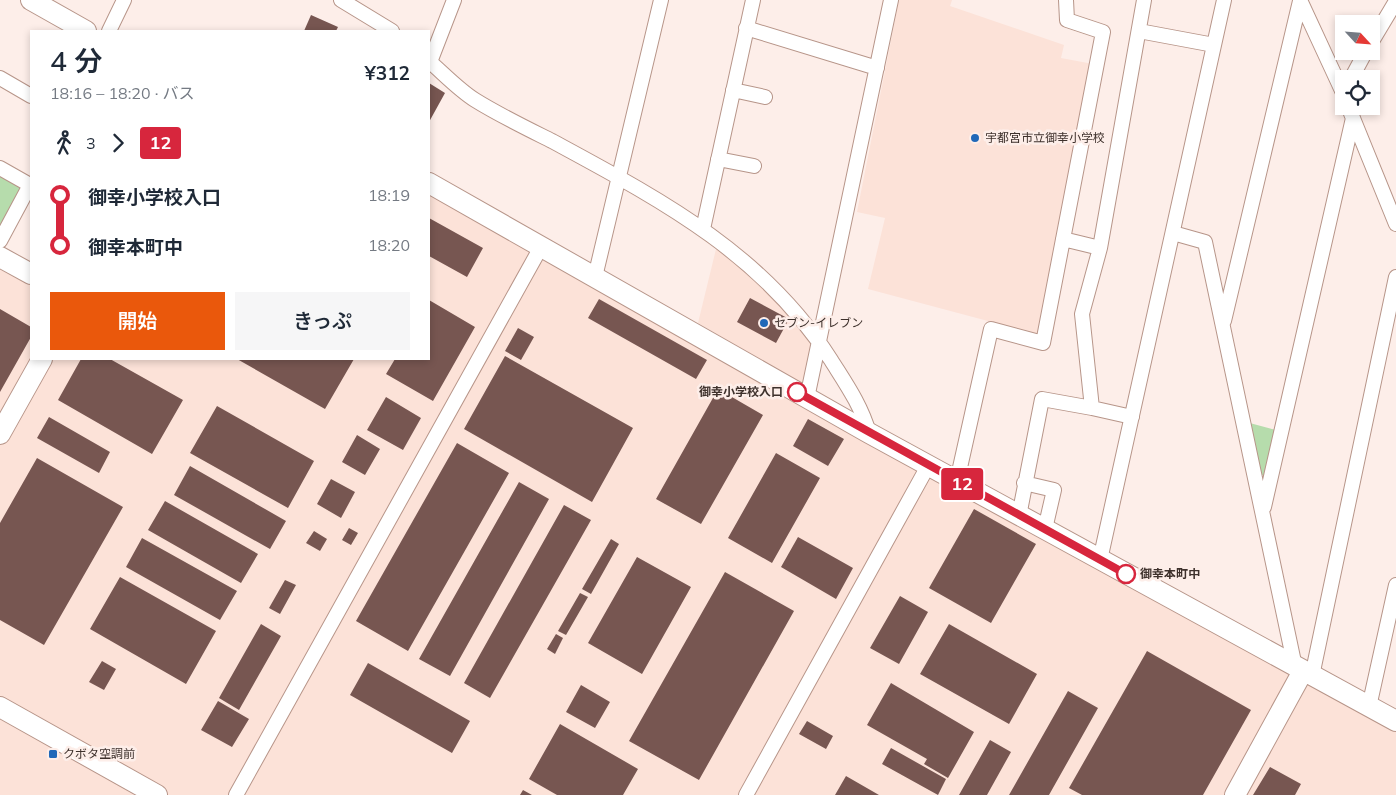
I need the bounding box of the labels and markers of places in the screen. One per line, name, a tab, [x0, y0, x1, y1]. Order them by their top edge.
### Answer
place label: 宇都宮市立御幸小学校	[985, 130, 1105, 145]
marker: 宇都宮市立御幸小学校	[969, 132, 981, 144]
place label: セブン-イレブン	[774, 315, 863, 330]
marker: セブン-イレブン	[758, 317, 770, 329]
marker: 御幸小学校入口	[787, 382, 807, 402]
place label: 御幸小学校入口	[699, 384, 783, 399]
marker: 御幸本町中	[1116, 564, 1136, 584]
place label: 御幸本町中	[1140, 566, 1200, 581]
place label: クボタ空調前	[63, 746, 135, 761]
marker: クボタ空調前	[47, 748, 59, 760]

